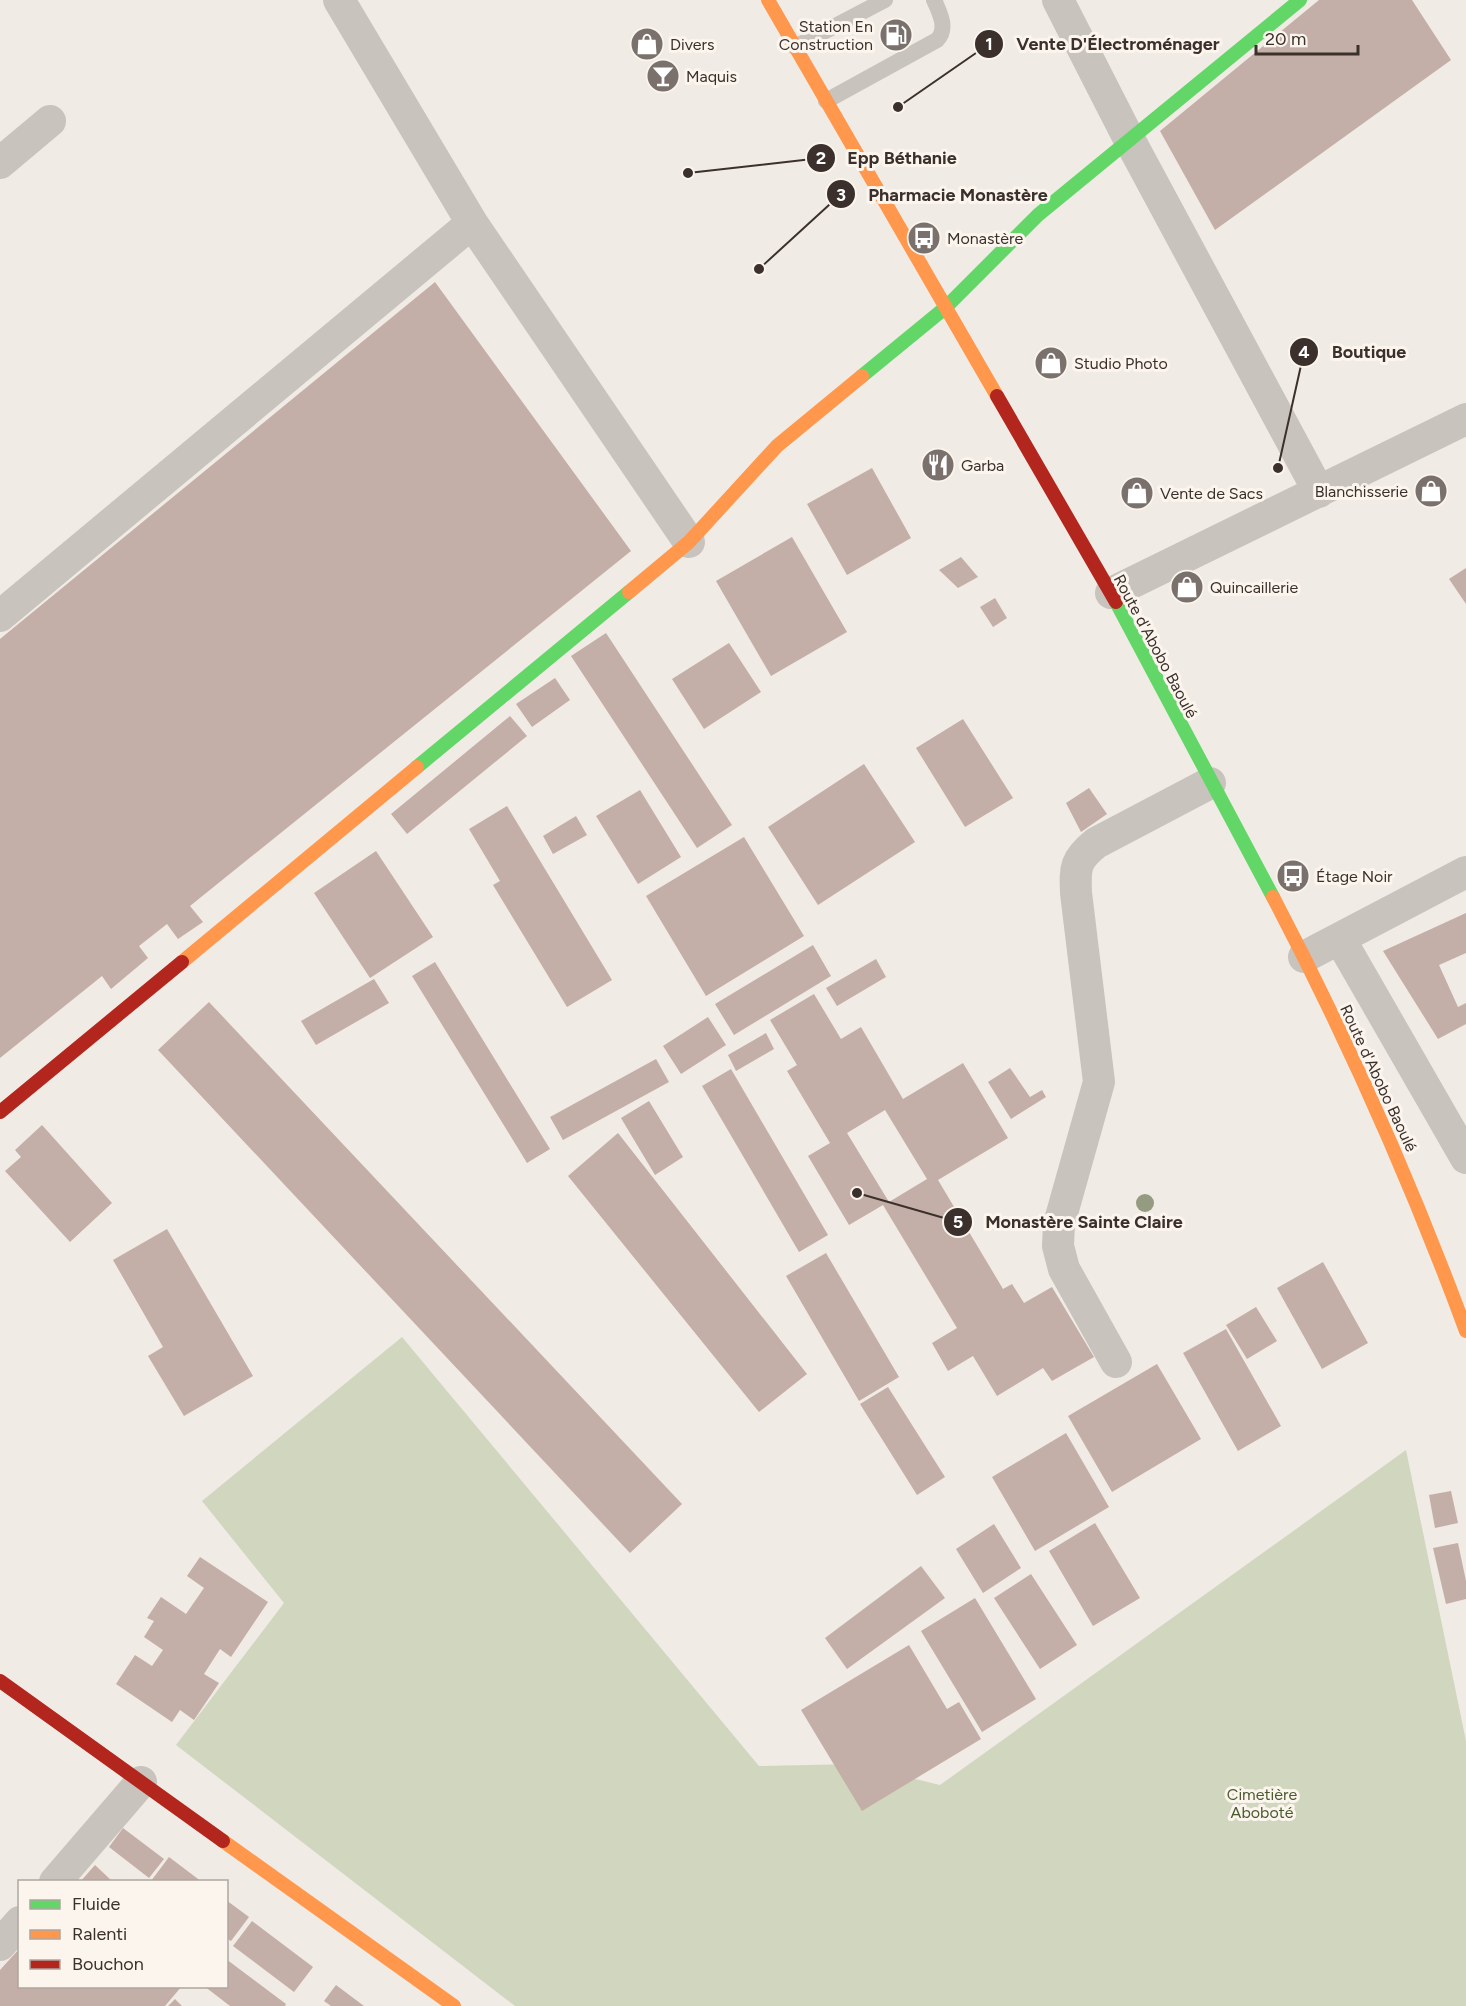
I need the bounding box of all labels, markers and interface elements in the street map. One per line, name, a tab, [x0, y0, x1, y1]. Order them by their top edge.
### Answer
place label: Station En Construction	[779, 17, 873, 54]
fuel station icon: Station En Construction	[878, 17, 914, 53]
scale bar	[1256, 18, 1358, 56]
shop icon: Divers	[629, 26, 665, 62]
callout: Vente D'Électroménager	[974, 26, 1231, 62]
text: 20 m	[1265, 28, 1306, 50]
text: 1	[985, 33, 993, 55]
text: Vente D'Électroménager	[1016, 33, 1220, 55]
place label: Divers	[670, 35, 714, 54]
bar icon: Maquis	[645, 58, 681, 94]
place label: Maquis	[686, 67, 737, 86]
callout: Epp Béthanie	[806, 140, 969, 176]
text: 2	[816, 147, 826, 169]
text: Epp Béthanie	[847, 147, 957, 169]
callout: Pharmacie Monastère	[826, 176, 1059, 212]
text: 3	[836, 184, 846, 206]
text: Pharmacie Monastère	[868, 184, 1048, 206]
bus stop icon: Monastère	[906, 220, 942, 256]
place label: Monastère	[947, 229, 1024, 248]
callout: Boutique	[1289, 334, 1418, 370]
text: 4	[1298, 341, 1310, 363]
text: Boutique	[1332, 341, 1406, 363]
shop icon: Studio Photo	[1033, 345, 1069, 381]
place label: Studio Photo	[1074, 354, 1168, 373]
restaurant icon: Garba	[920, 447, 956, 483]
place label: Garba	[961, 456, 1004, 475]
shop icon: Blanchisserie	[1413, 473, 1449, 509]
shop icon: Vente de Sacs	[1119, 475, 1155, 511]
place label: Blanchisserie	[1315, 482, 1408, 501]
place label: Vente de Sacs	[1160, 484, 1263, 503]
shop icon: Quincaillerie	[1169, 569, 1205, 605]
street label: Route d'Abobo Baoulé	[1110, 571, 1202, 722]
place label: Quincaillerie	[1210, 578, 1298, 597]
bus stop icon: Étage Noir	[1275, 858, 1311, 894]
place label: Étage Noir	[1316, 867, 1393, 886]
street label: Route d'Abobo Baoulé	[1336, 1002, 1421, 1155]
callout: Monastère Sainte Claire	[943, 1204, 1194, 1240]
text: 5	[953, 1211, 963, 1233]
text: Monastère Sainte Claire	[985, 1211, 1183, 1233]
park label: Cimetière Aboboté	[1227, 1785, 1297, 1822]
legend	[18, 1880, 228, 1988]
text: Fluide	[72, 1893, 121, 1915]
text: Ralenti	[72, 1923, 127, 1945]
text: Bouchon	[72, 1953, 144, 1975]

